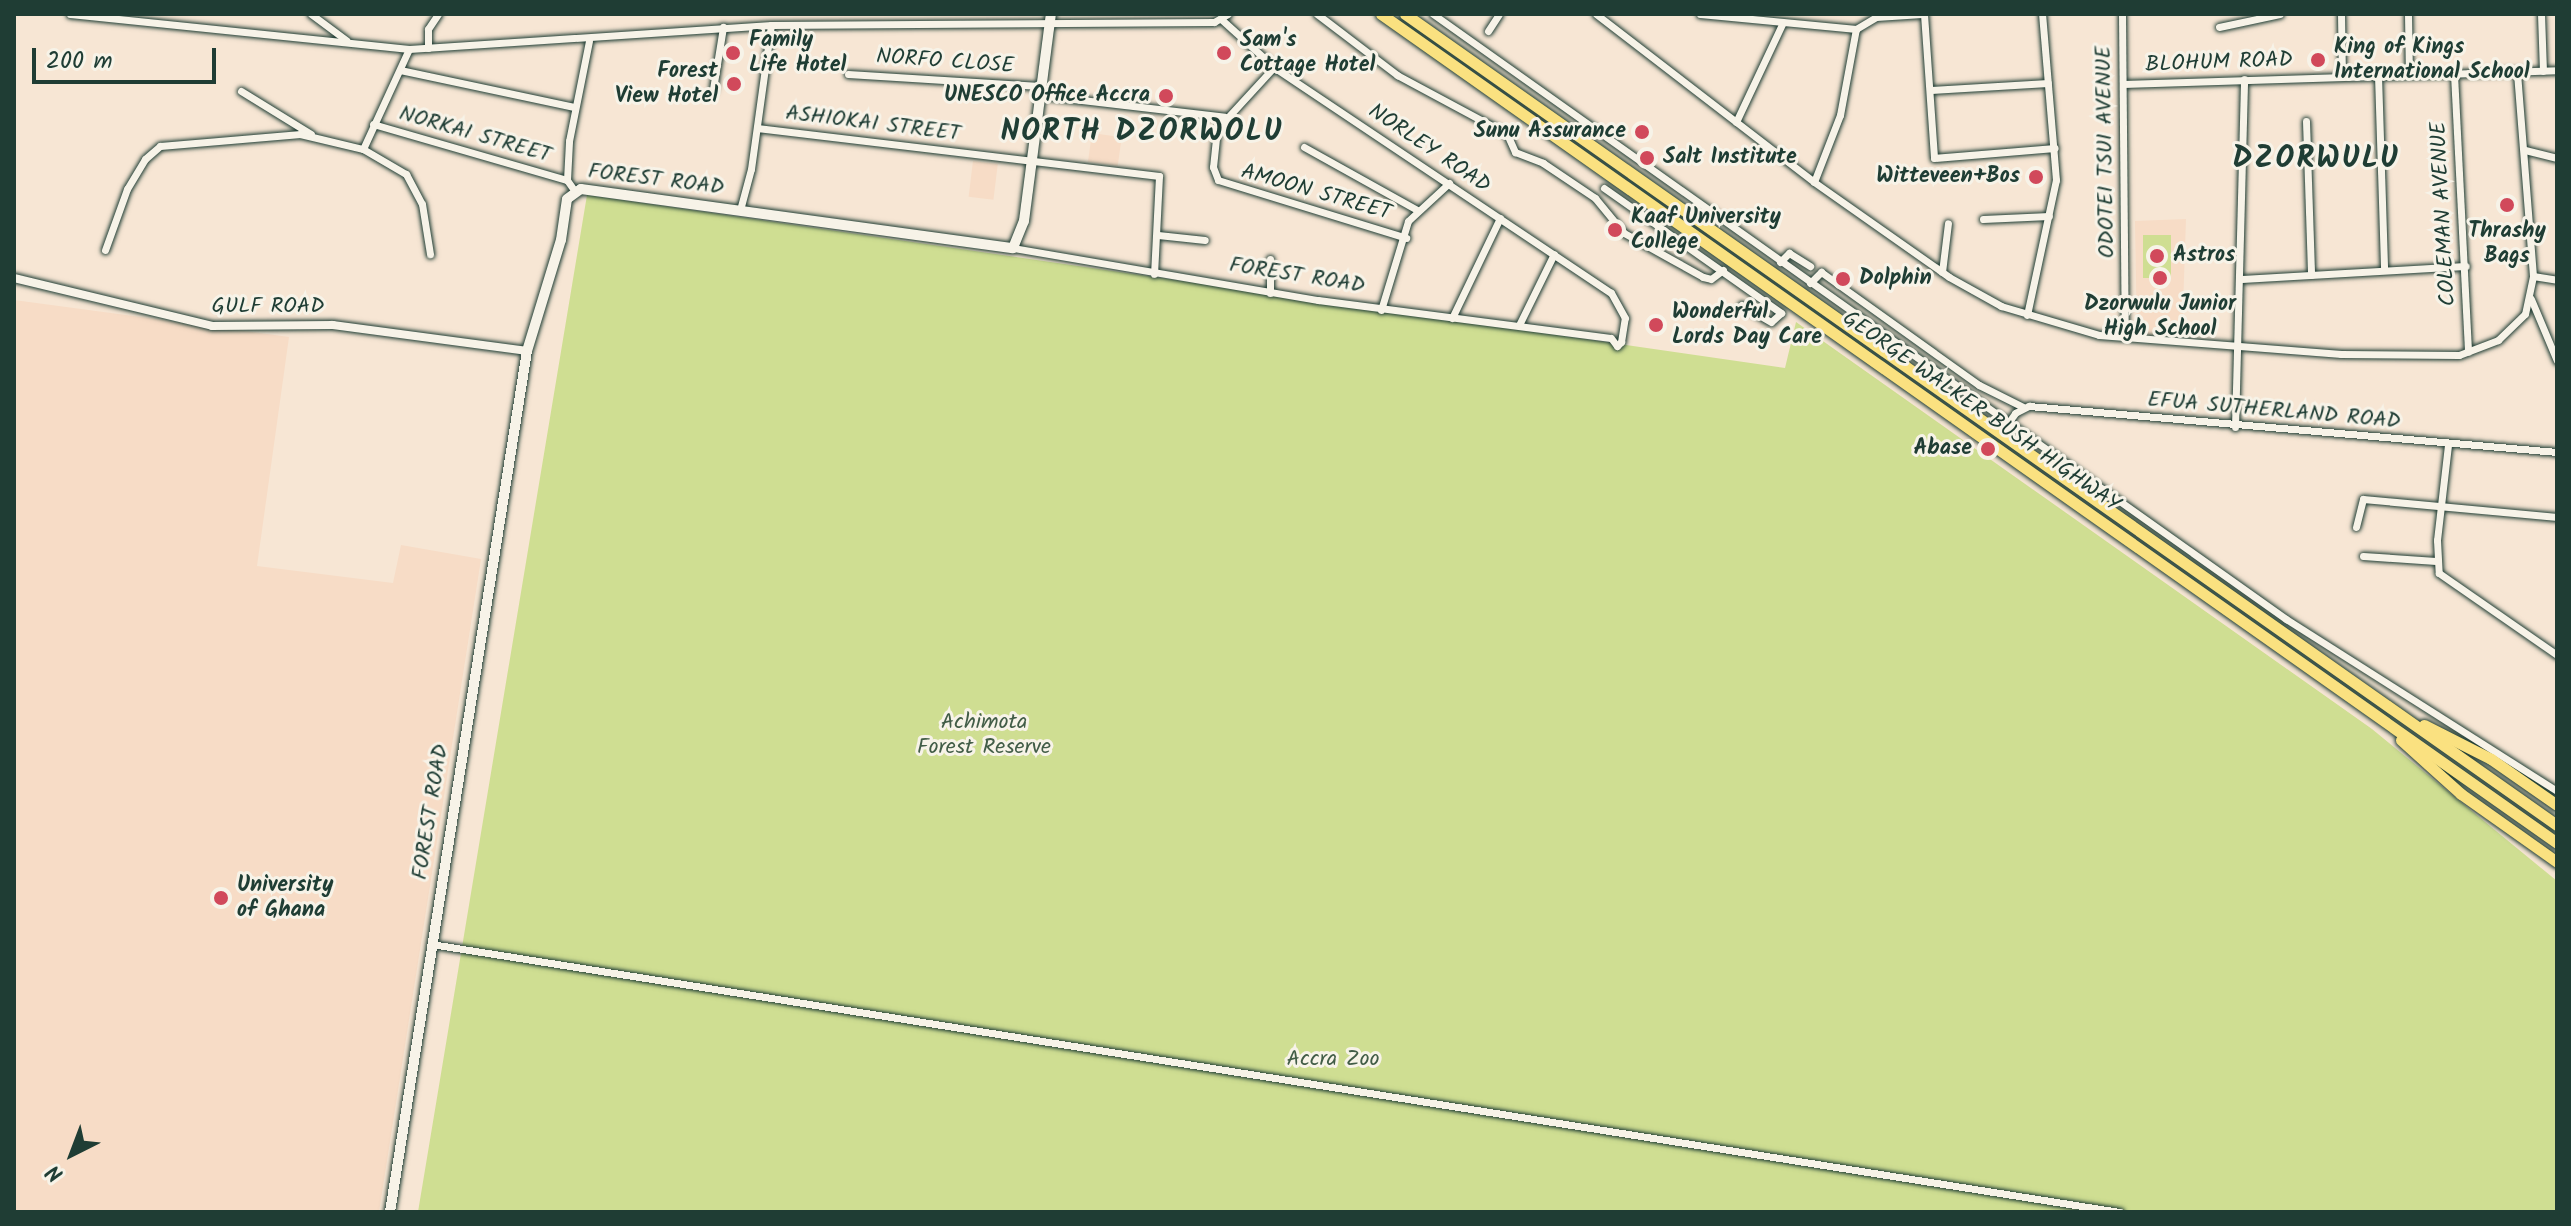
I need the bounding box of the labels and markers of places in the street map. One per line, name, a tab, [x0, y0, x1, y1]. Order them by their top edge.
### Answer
place label: Family Life Hotel	[749, 27, 846, 78]
place label: Sam's Cottage Hotel	[1240, 27, 1375, 78]
place label: King of Kings International School	[2334, 34, 2530, 86]
marker: Family Life Hotel	[724, 44, 742, 62]
marker: Sam's Cottage Hotel	[1215, 44, 1233, 62]
marker: King of Kings International School	[2309, 51, 2327, 69]
place label: Forest View Hotel	[615, 58, 718, 110]
marker: Forest View Hotel	[725, 75, 743, 93]
place label: UNESCO Office Accra	[944, 83, 1150, 109]
marker: UNESCO Office Accra	[1157, 87, 1175, 105]
place label: Sunu Assurance	[1474, 119, 1626, 145]
marker: Sunu Assurance	[1633, 123, 1651, 141]
place label: Salt Institute	[1663, 145, 1797, 171]
marker: Salt Institute	[1638, 149, 1656, 167]
place label: Witteveen+Bos	[1876, 164, 2020, 190]
marker: Witteveen+Bos	[2027, 168, 2045, 186]
marker: Thrashy Bags	[2498, 196, 2516, 214]
place label: Kaaf University College	[1631, 204, 1781, 256]
place label: Thrashy Bags	[2468, 218, 2546, 270]
marker: Kaaf University College	[1606, 221, 1624, 239]
place label: Astros	[2173, 243, 2235, 269]
marker: Astros	[2148, 247, 2166, 265]
place label: Dolphin	[1859, 266, 1932, 292]
marker: Dzorwulu Junior High School	[2151, 269, 2169, 287]
marker: Dolphin	[1834, 270, 1852, 288]
place label: Dzorwulu Junior High School	[2084, 291, 2236, 342]
place label: Wonderful Lords Day Care	[1672, 299, 1822, 350]
marker: Wonderful Lords Day Care	[1647, 316, 1665, 334]
place label: Abase	[1913, 436, 1972, 462]
marker: Abase	[1979, 440, 1997, 458]
place label: University of Ghana	[237, 872, 333, 924]
marker: University of Ghana	[212, 889, 230, 907]

